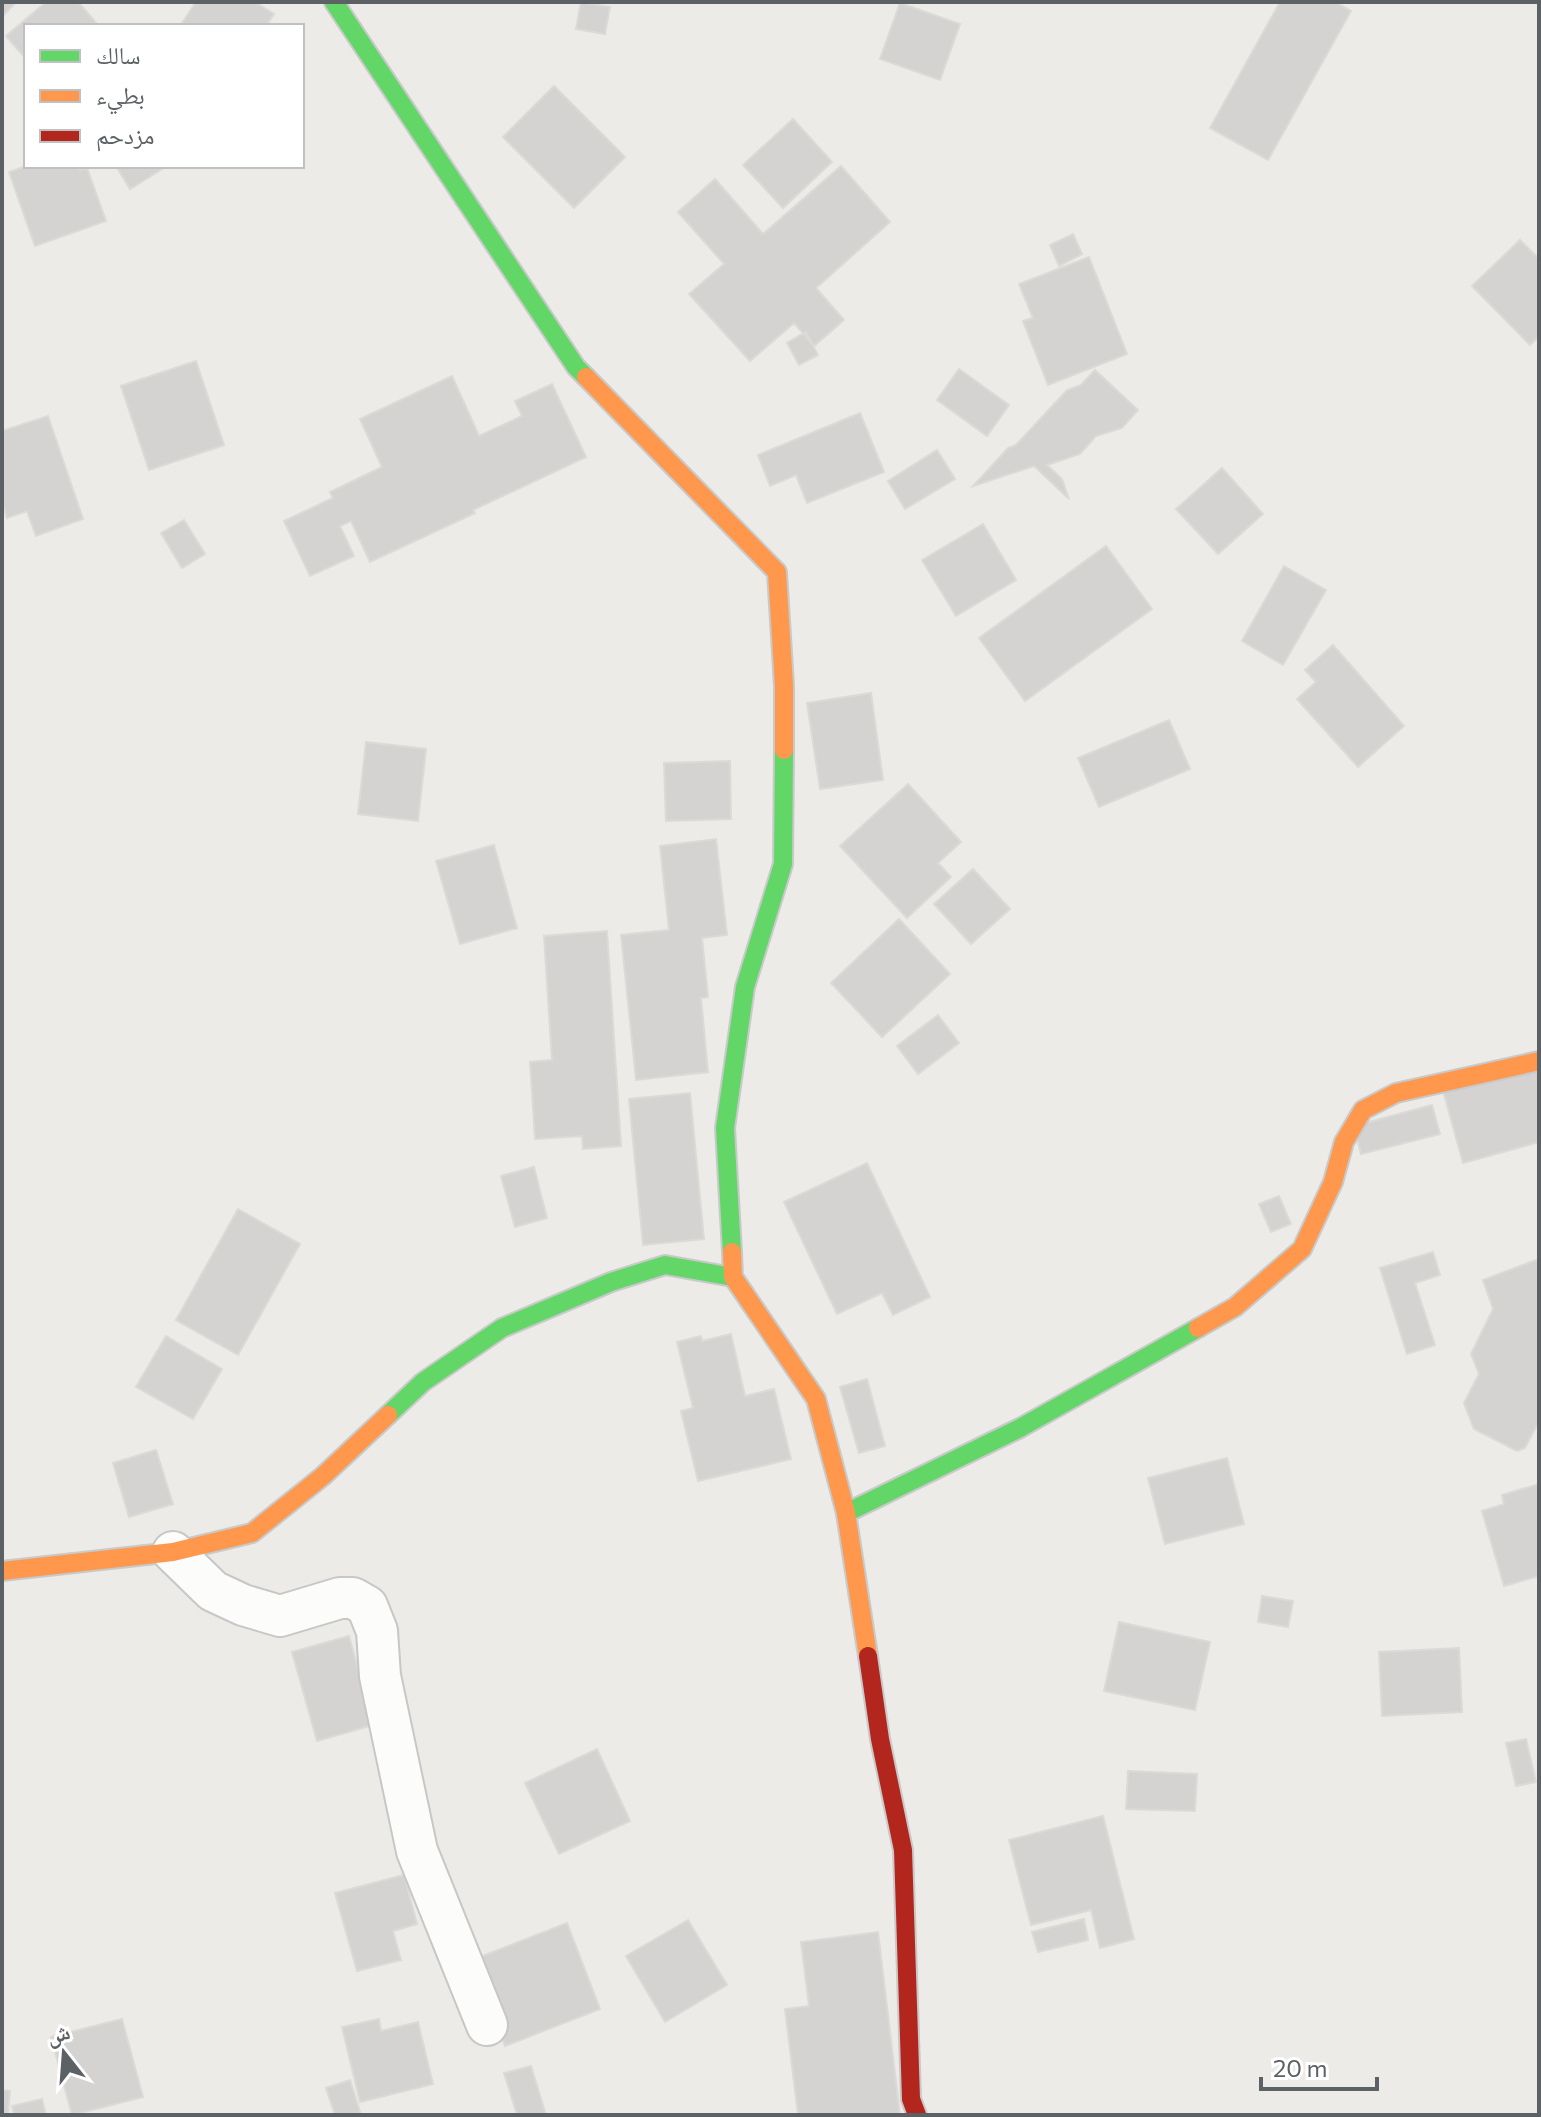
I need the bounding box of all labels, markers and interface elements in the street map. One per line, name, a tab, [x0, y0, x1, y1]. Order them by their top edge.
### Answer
legend	[24, 24, 304, 168]
text: سالك	[96, 40, 141, 69]
text: بطيء	[96, 80, 145, 115]
text: مزدحم	[96, 120, 155, 152]
north arrow	[24, 2013, 104, 2093]
text: ش	[43, 2017, 73, 2051]
scale bar	[1261, 2041, 1377, 2091]
text: 20 m	[1273, 2053, 1327, 2082]

